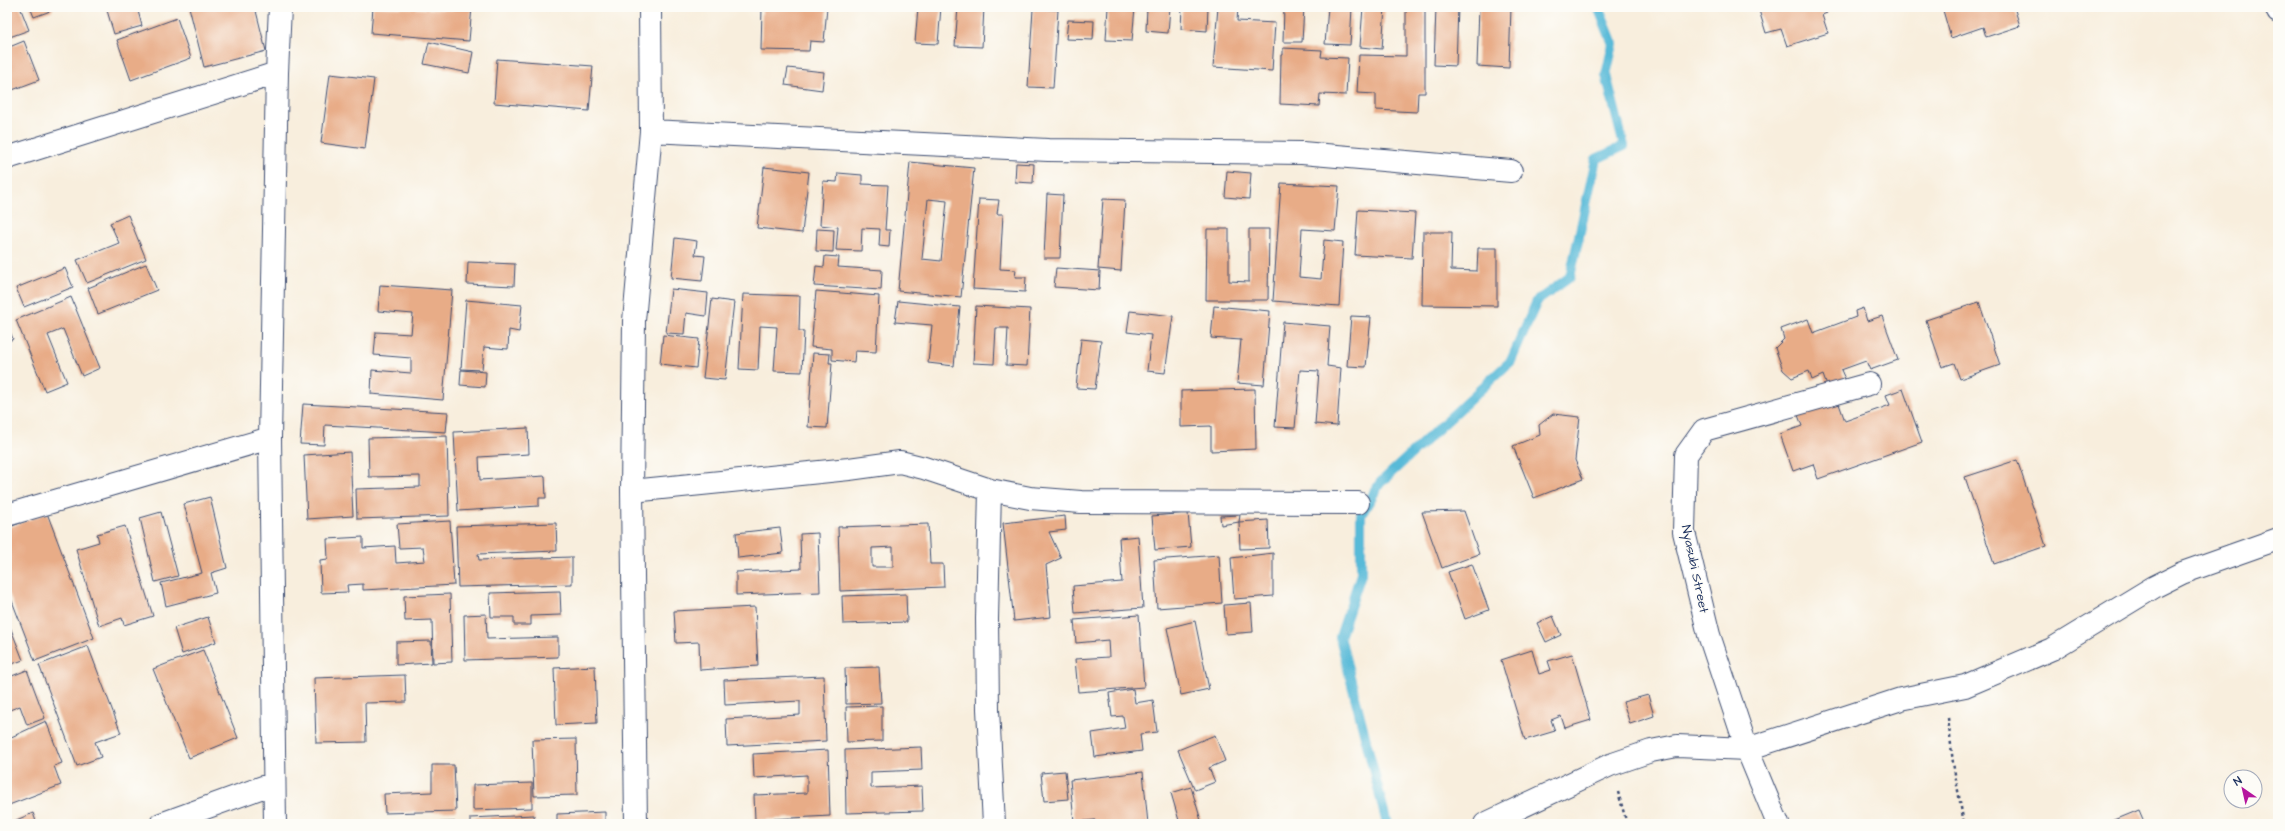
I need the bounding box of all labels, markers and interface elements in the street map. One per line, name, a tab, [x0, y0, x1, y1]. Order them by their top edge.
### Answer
street label: Nyasubi Street	[1676, 523, 1713, 616]
north arrow	[2223, 769, 2263, 809]
text: N	[2231, 773, 2245, 789]

